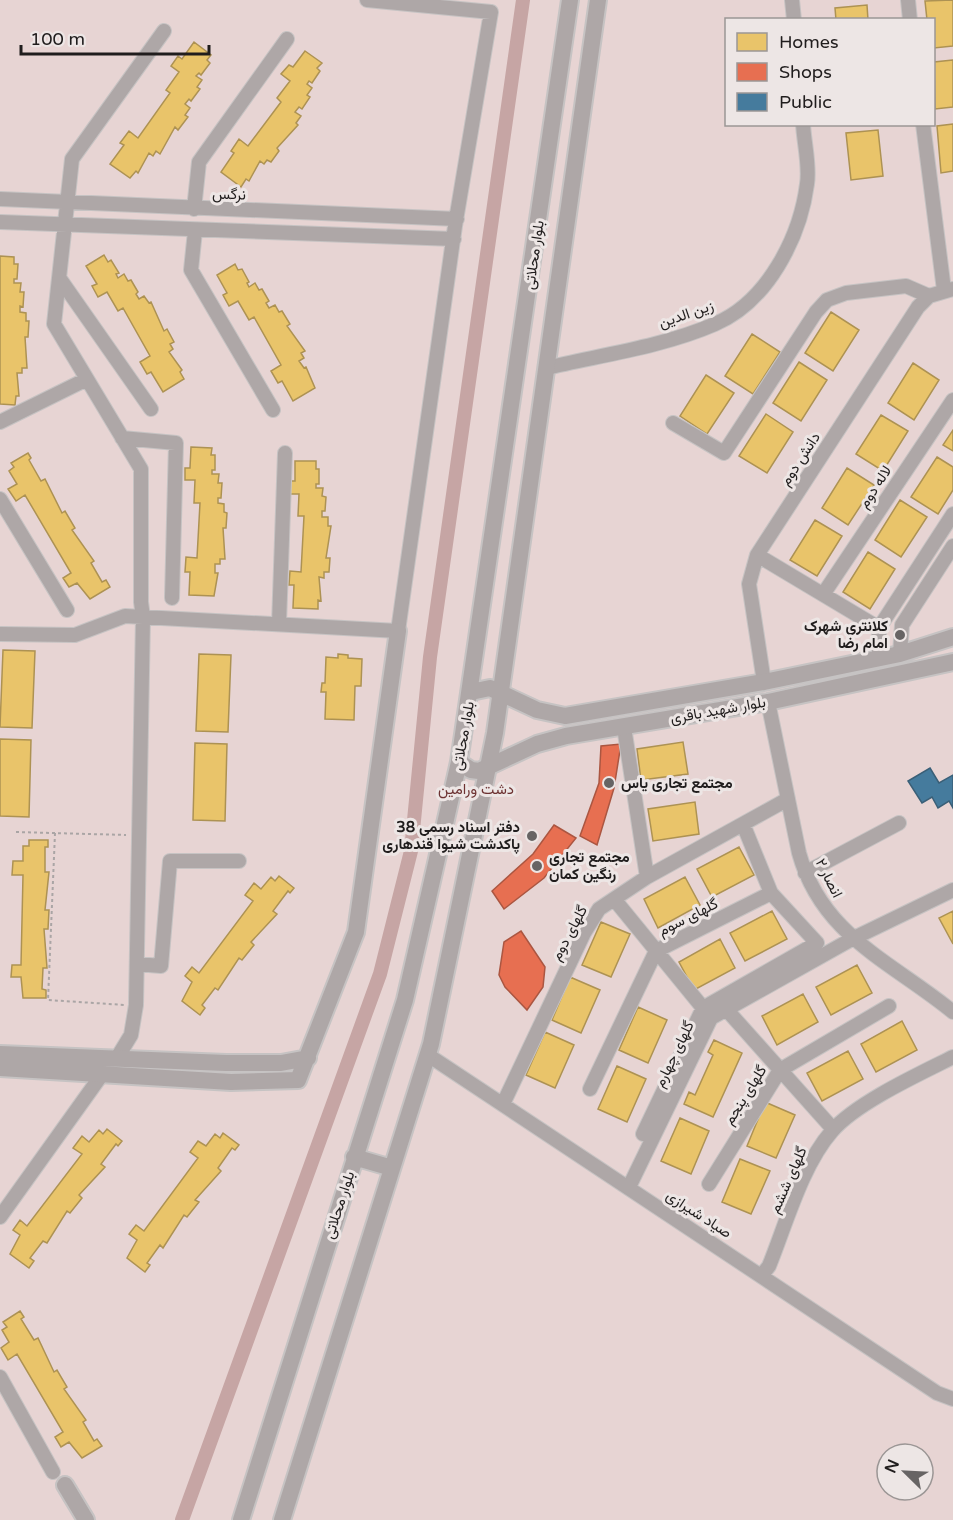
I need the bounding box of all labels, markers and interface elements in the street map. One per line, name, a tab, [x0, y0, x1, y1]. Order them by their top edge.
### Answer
scale bar	[21, 18, 208, 56]
legend	[725, 18, 935, 126]
text: 100 m	[30, 28, 85, 50]
text: Homes	[779, 31, 839, 53]
text: Shops	[779, 61, 832, 83]
text: Public	[779, 91, 832, 113]
street label: نرگس	[212, 184, 246, 205]
street label: بلوار محلاتی	[520, 219, 549, 291]
street label: زین الدین	[656, 296, 716, 333]
street label: دانش دوم	[776, 429, 825, 490]
street label: لاله دوم	[855, 462, 896, 512]
place label: کلانتری شهرک امام رضا	[804, 617, 888, 653]
marker: کلانتری شهرک امام رضا	[893, 628, 907, 642]
street label: بلوار شهید باقری	[669, 693, 767, 728]
street label: بلوار محلاتی	[448, 700, 479, 772]
place label: مجتمع تجاری یاس	[621, 774, 733, 793]
marker: مجتمع تجاری یاس	[602, 776, 616, 790]
park label: دشت ورامین	[438, 780, 514, 799]
place label: دفتر اسناد رسمی 38 پاکدشت شیوا قندهاری	[382, 818, 520, 854]
marker: دفتر اسناد رسمی 38 پاکدشت شیوا قندهاری	[525, 829, 539, 843]
place label: مجتمع تجاری رنگین کمان	[549, 848, 630, 883]
street label: انصار ۲	[812, 855, 846, 901]
marker: مجتمع تجاری رنگین کمان	[530, 859, 544, 873]
street label: گلهای سوم	[655, 894, 722, 941]
street label: گلهای دوم	[547, 902, 592, 964]
street label: گلهای چهارم	[650, 1018, 699, 1091]
street label: گلهای پنجم	[720, 1062, 771, 1129]
street label: گلهای ششم	[765, 1143, 812, 1217]
street label: بلوار محلاتی	[320, 1169, 359, 1241]
street label: صیاد شیرازی	[662, 1186, 735, 1243]
north arrow	[875, 1442, 935, 1502]
text: N	[880, 1456, 904, 1476]

